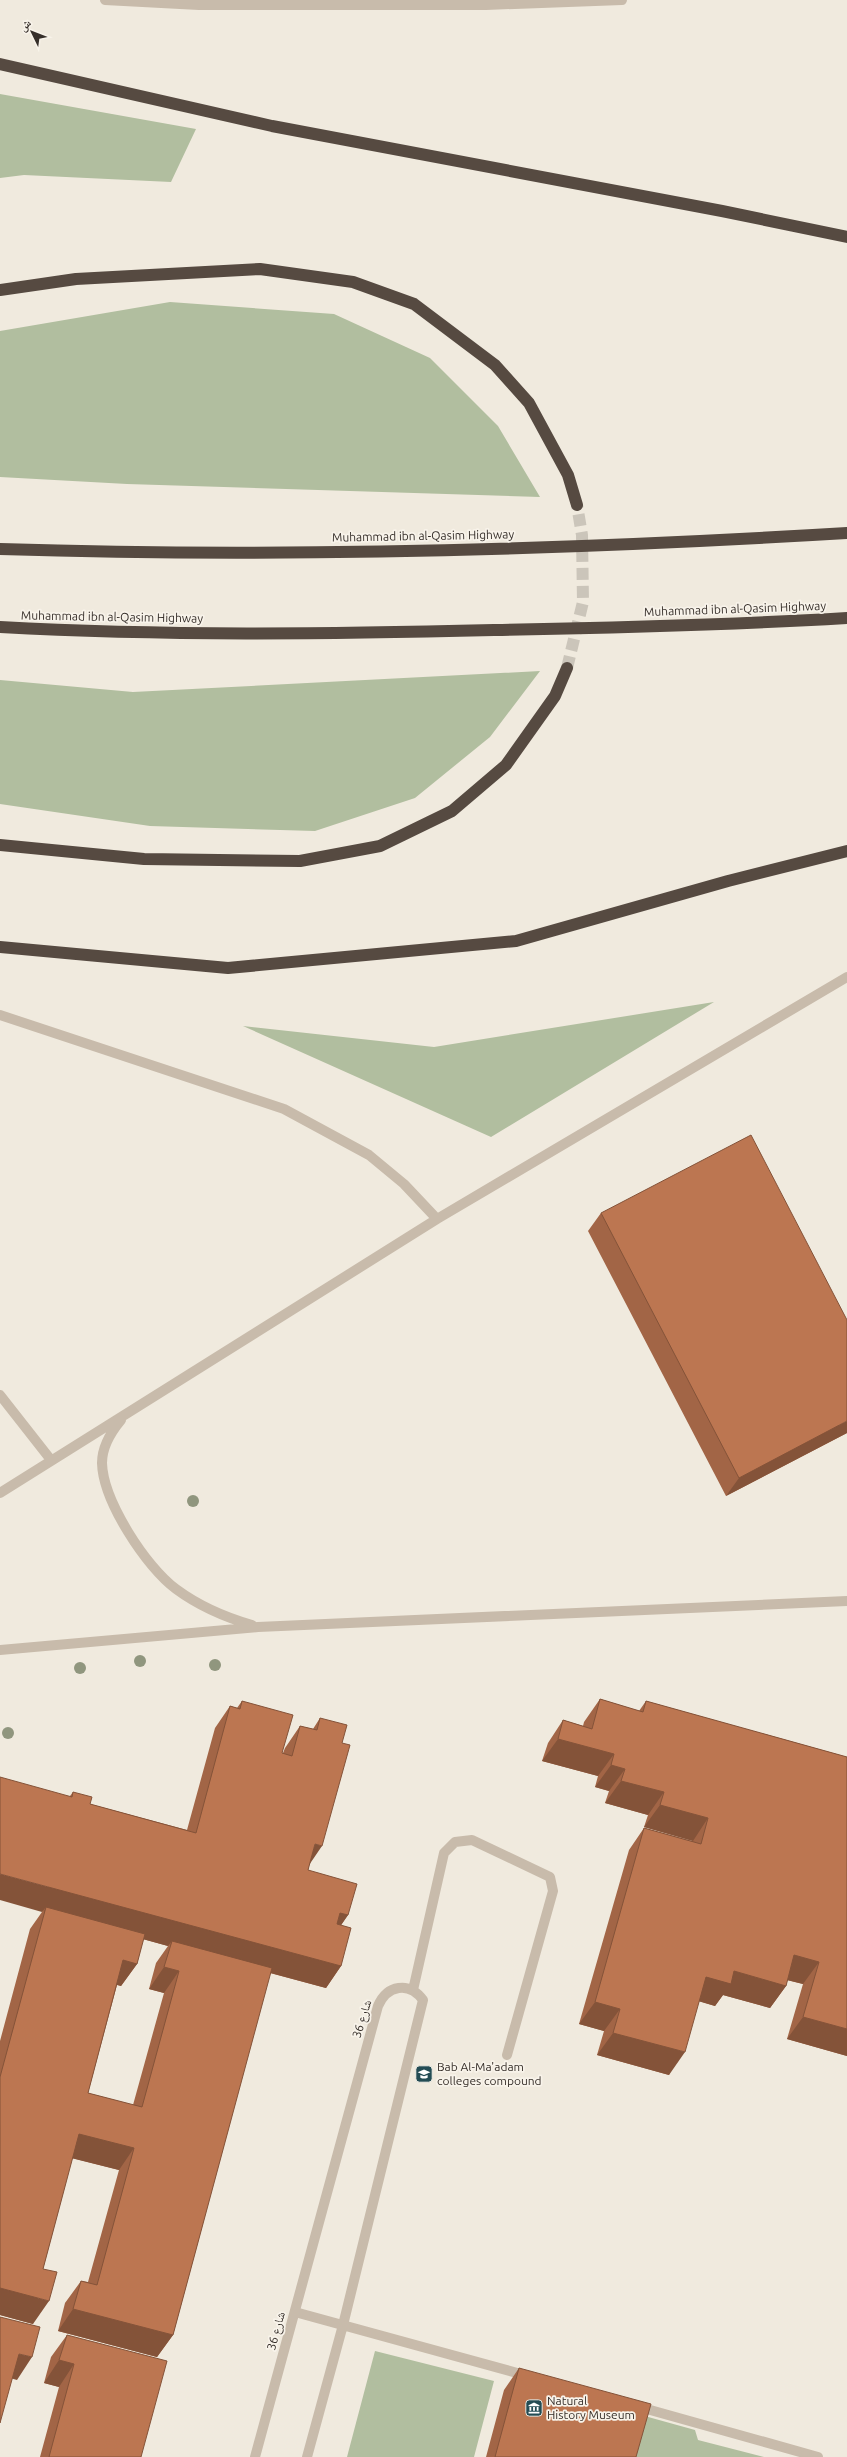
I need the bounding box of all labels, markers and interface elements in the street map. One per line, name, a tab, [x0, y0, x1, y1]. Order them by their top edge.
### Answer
north arrow	[12, 12, 52, 52]
text: ش	[16, 17, 35, 35]
street label: Muhammad ibn al-Qasim Highway	[332, 527, 514, 544]
street label: Muhammad ibn al-Qasim Highway	[644, 599, 826, 618]
street label: Muhammad ibn al-Qasim Highway	[21, 608, 203, 625]
street label: شارع 36	[350, 1998, 375, 2040]
place label: Bab Al-Ma'adam colleges compound	[437, 2060, 542, 2087]
school or university icon: Bab Al-Ma'adam colleges compound	[414, 2064, 434, 2084]
street label: شارع 36	[264, 2310, 289, 2352]
place label: Natural History Museum	[547, 2394, 635, 2421]
museum icon: Natural History Museum	[524, 2398, 544, 2418]

